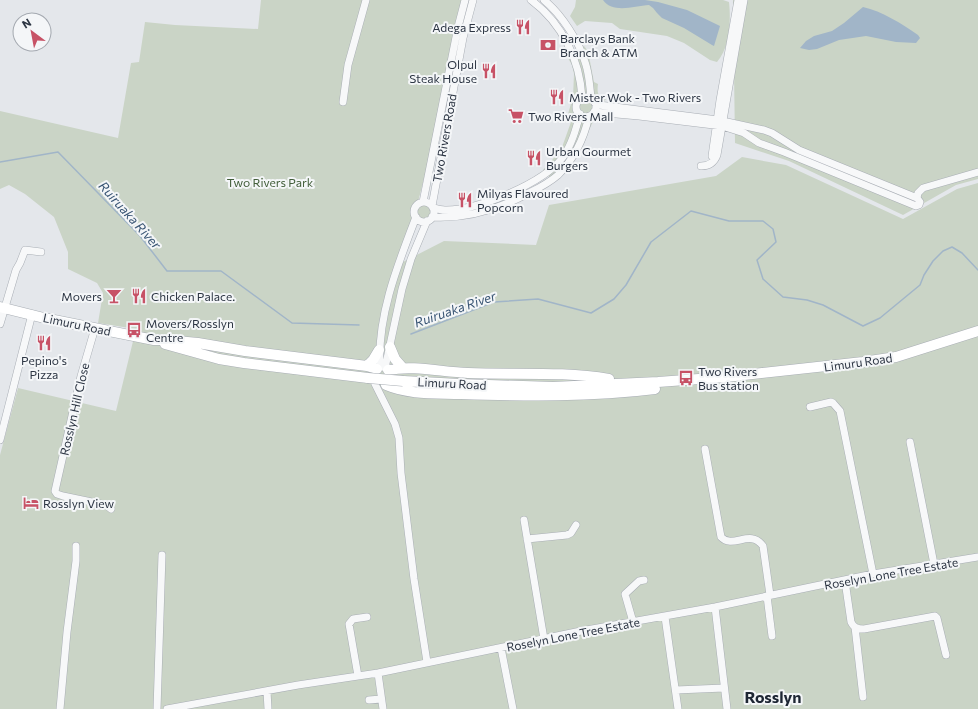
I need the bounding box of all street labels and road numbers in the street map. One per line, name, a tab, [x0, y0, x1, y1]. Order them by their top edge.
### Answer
street label: Two Rivers Road	[429, 93, 459, 183]
street label: Limuru Road	[42, 310, 112, 338]
street label: Limuru Road	[823, 350, 893, 374]
street label: Rosslyn Hill Close	[57, 361, 91, 457]
street label: Limuru Road	[417, 374, 487, 392]
street label: Roselyn Lone Tree Estate	[823, 554, 959, 592]
street label: Roselyn Lone Tree Estate	[505, 614, 641, 654]

